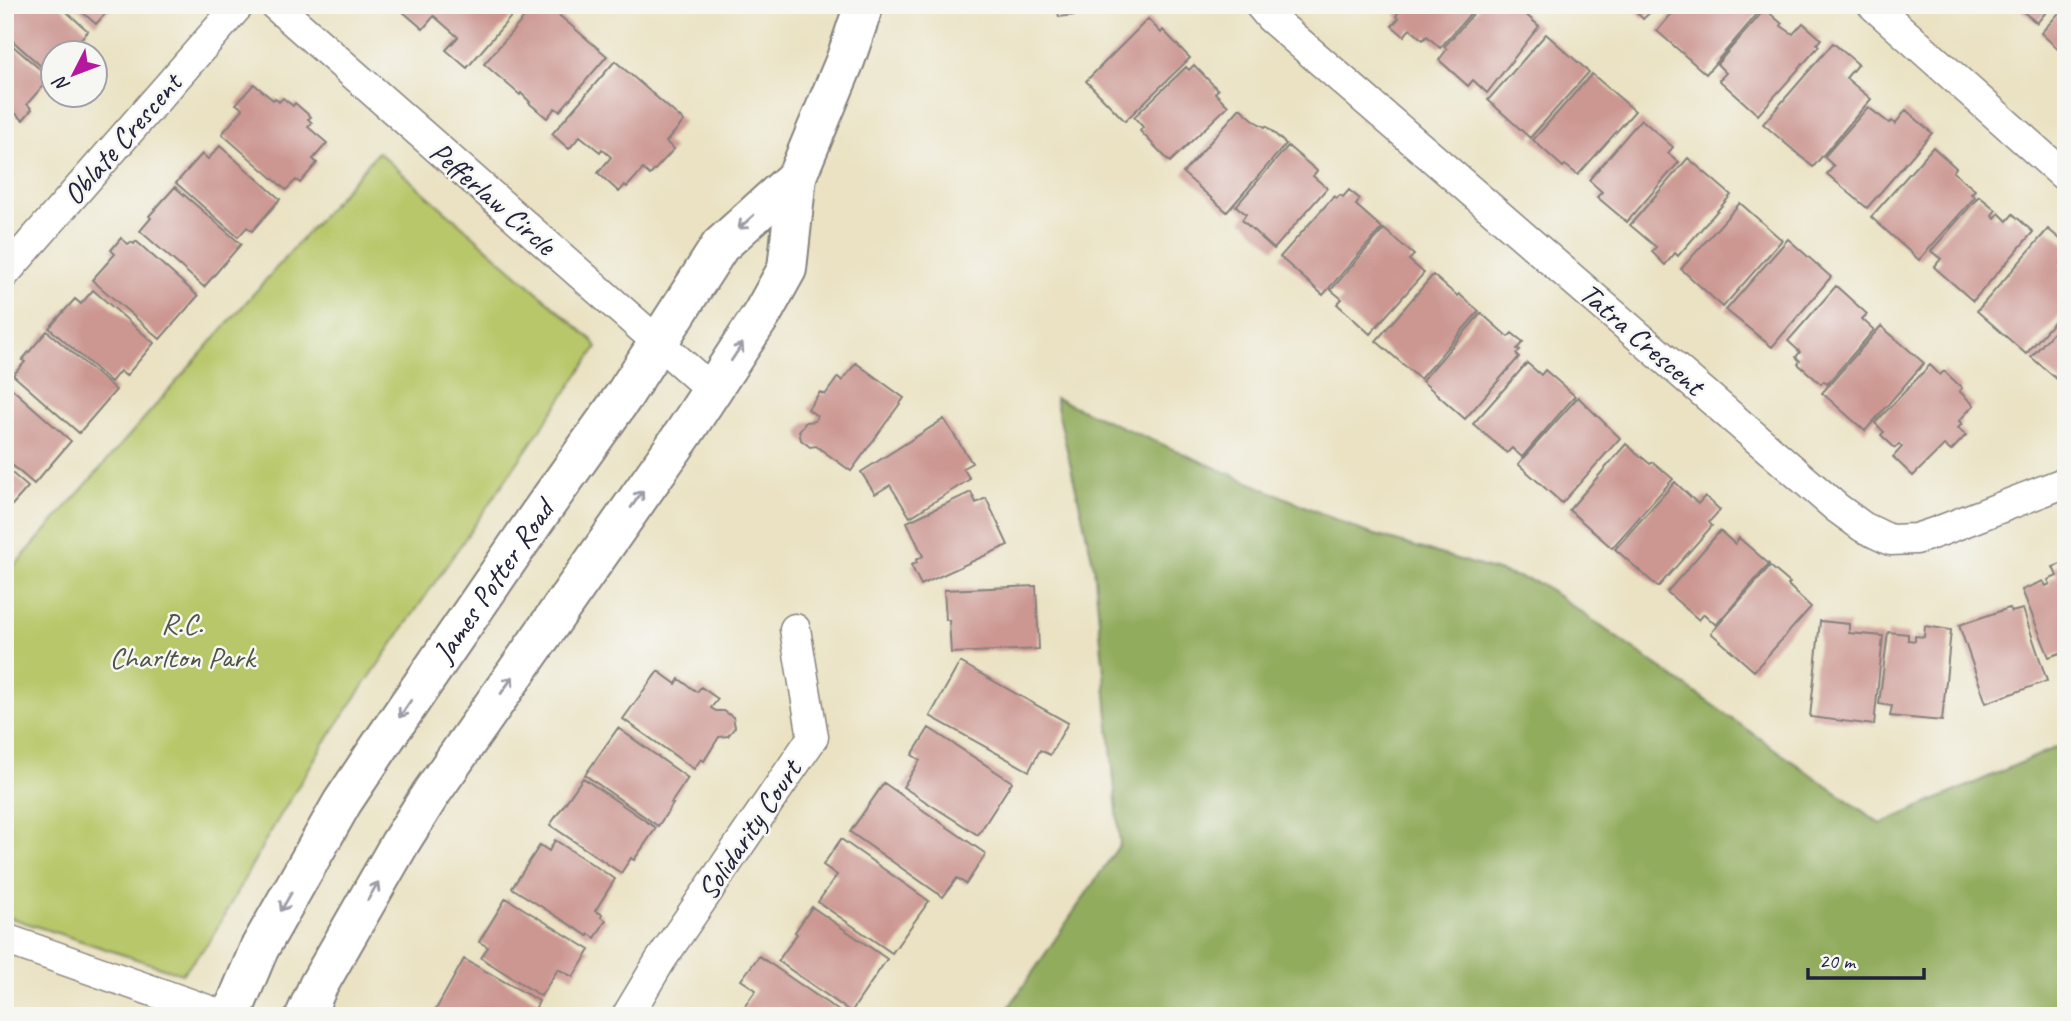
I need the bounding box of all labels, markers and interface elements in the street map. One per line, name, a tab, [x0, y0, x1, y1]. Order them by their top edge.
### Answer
north arrow	[38, 38, 108, 108]
street label: Oblate Crescent	[54, 63, 192, 213]
text: N	[47, 70, 75, 97]
street label: Pefferlaw Circle	[422, 133, 566, 265]
one-way arrow	[738, 214, 756, 230]
street label: Tatra Crescent	[1572, 274, 1715, 406]
one-way arrow	[730, 343, 744, 363]
street label: James Potter Road	[423, 489, 565, 671]
one-way arrow	[630, 490, 644, 509]
park label: R.C. Charlton Park	[109, 604, 257, 676]
one-way arrow	[500, 676, 514, 695]
one-way arrow	[398, 699, 412, 718]
street label: Solidarity Court	[688, 750, 811, 907]
one-way arrow	[366, 882, 380, 902]
one-way arrow	[279, 892, 293, 912]
scale bar	[1808, 937, 1924, 981]
text: 20 m	[1819, 948, 1857, 974]

